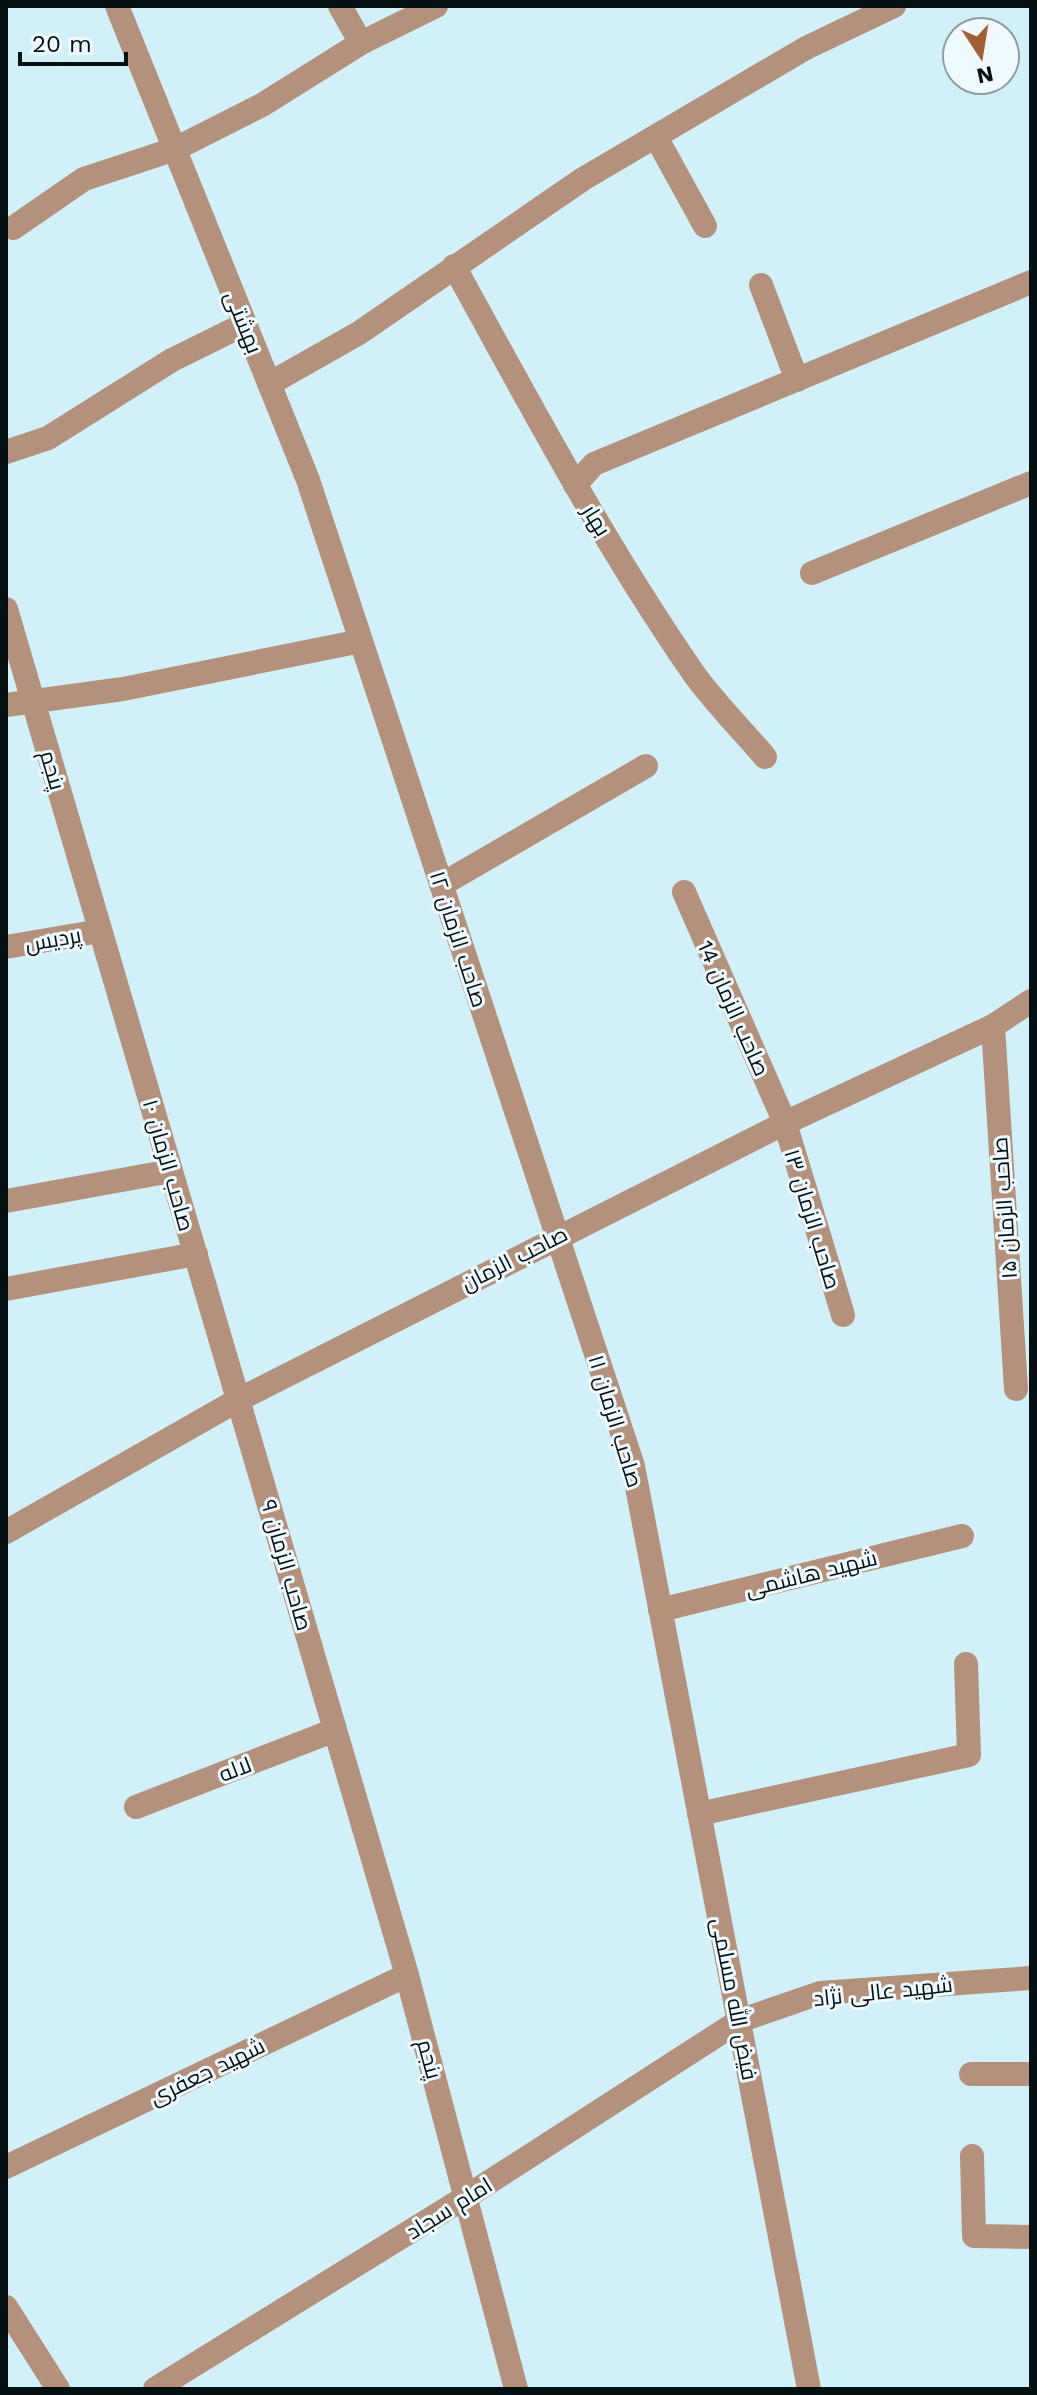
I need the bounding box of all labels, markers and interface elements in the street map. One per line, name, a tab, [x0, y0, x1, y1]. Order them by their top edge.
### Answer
scale bar	[20, 16, 126, 66]
north arrow	[941, 16, 1021, 96]
text: 20 m	[32, 30, 92, 58]
text: N	[974, 61, 996, 89]
street label: بهشتی	[219, 287, 267, 357]
street label: بهار	[575, 498, 616, 541]
street label: پنجم	[32, 747, 70, 794]
street label: صاحب الزمان ۱۲	[425, 868, 492, 1011]
street label: پردیس	[23, 922, 83, 959]
street label: صاحب الزمان 14	[693, 937, 775, 1080]
street label: صاحب الزمان ۱۰	[138, 1096, 199, 1234]
street label: صاحب الزمان ۱۵	[987, 1136, 1022, 1280]
street label: صاحب الزمان ۱۳	[779, 1146, 846, 1292]
street label: صاحب الزمان	[457, 1221, 572, 1296]
street label: صاحب الزمان ۱۱	[584, 1352, 648, 1490]
street label: صاحب الزمان ۹	[256, 1497, 317, 1633]
street label: شهید هاشمی	[743, 1545, 880, 1603]
street label: لاله	[215, 1752, 255, 1787]
street label: فیض الله مسلمی	[706, 1915, 764, 2083]
street label: شهید عالی نژاد	[812, 1972, 954, 2012]
street label: شهید جعفری	[146, 2033, 269, 2111]
street label: پنجم	[409, 2037, 447, 2083]
street label: امام سجاد	[402, 2172, 498, 2247]

